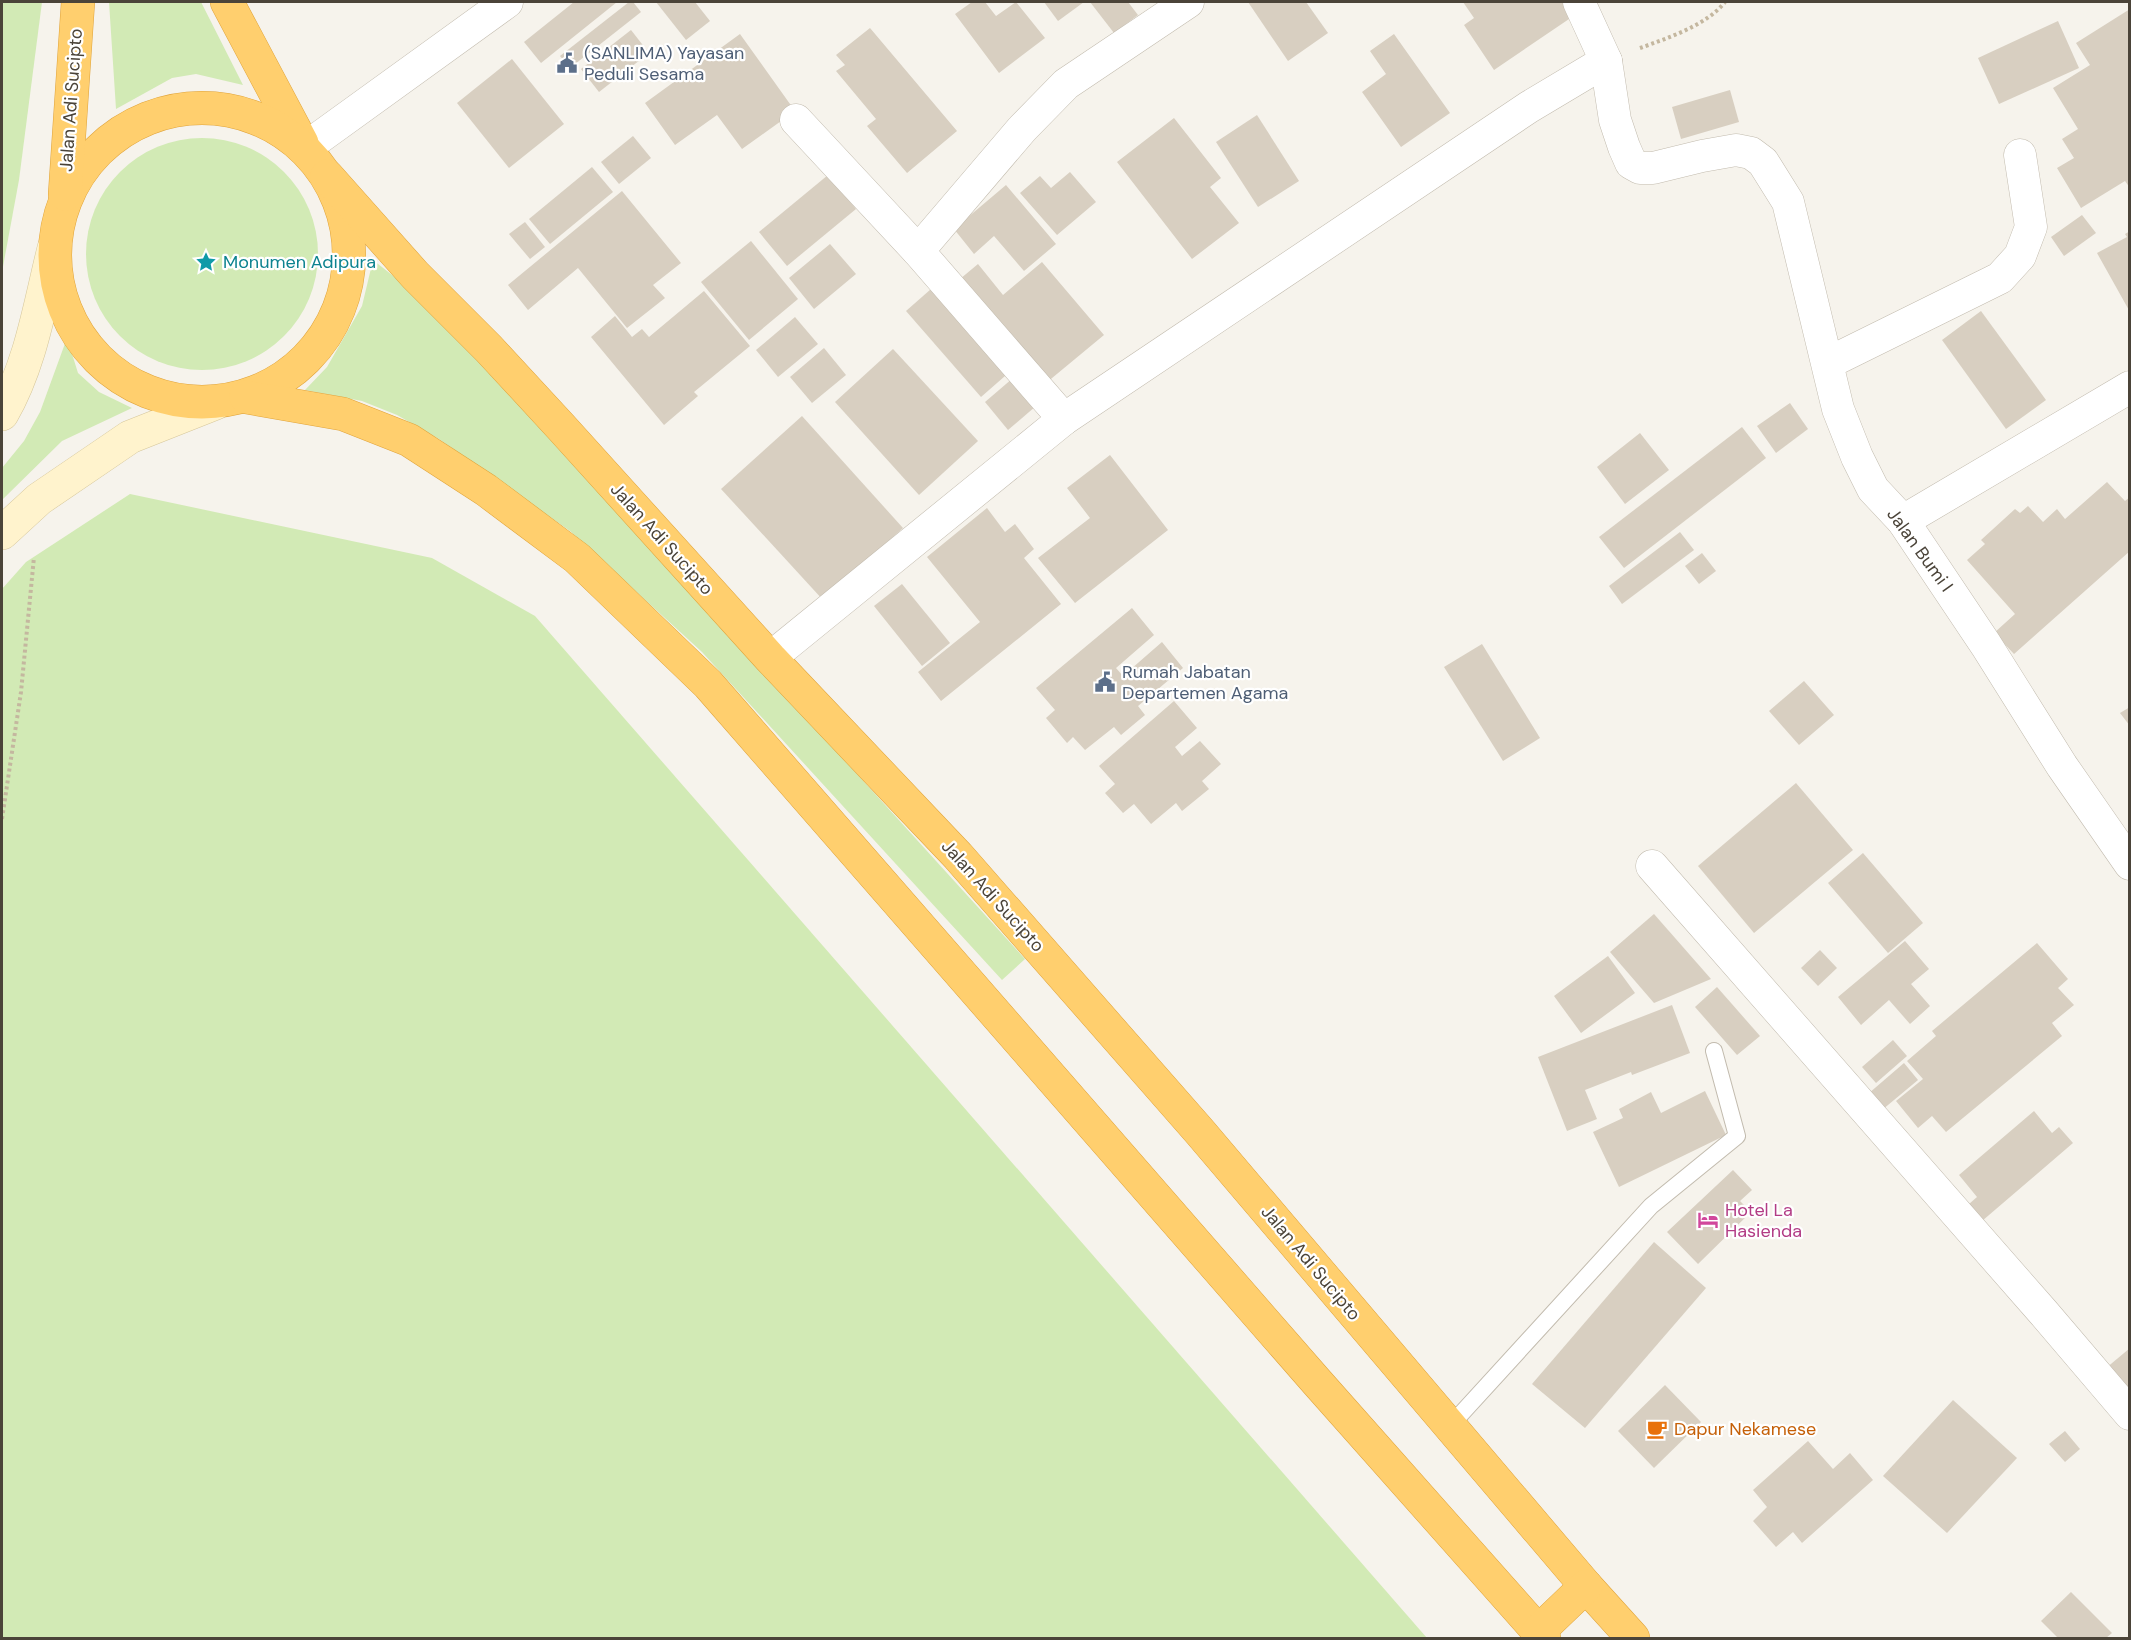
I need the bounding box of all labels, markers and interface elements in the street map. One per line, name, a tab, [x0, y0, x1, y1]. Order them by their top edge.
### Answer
street label: Jalan Adi Sucipto	[54, 28, 88, 172]
place label: (SANLIMA) Yayasan Peduli Sesama	[584, 41, 744, 86]
public building icon: (SANLIMA) Yayasan Peduli Sesama	[555, 51, 579, 75]
place icon: Monumen Adipura	[194, 250, 218, 274]
place label: Monumen Adipura	[223, 250, 376, 274]
street label: Jalan Adi Sucipto	[605, 478, 719, 600]
street label: Jalan Bumi I	[1881, 503, 1959, 597]
place label: Rumah Jabatan Departemen Agama	[1122, 660, 1288, 705]
public building icon: Rumah Jabatan Departemen Agama	[1093, 670, 1117, 694]
street label: Jalan Adi Sucipto	[936, 835, 1050, 957]
place label: Hotel La Hasienda	[1725, 1198, 1802, 1243]
street label: Jalan Adi Sucipto	[1256, 1200, 1366, 1326]
hotel icon: Hotel La Hasienda	[1696, 1208, 1720, 1232]
cafe icon: Dapur Nekamese	[1645, 1417, 1669, 1441]
place label: Dapur Nekamese	[1674, 1417, 1816, 1441]

